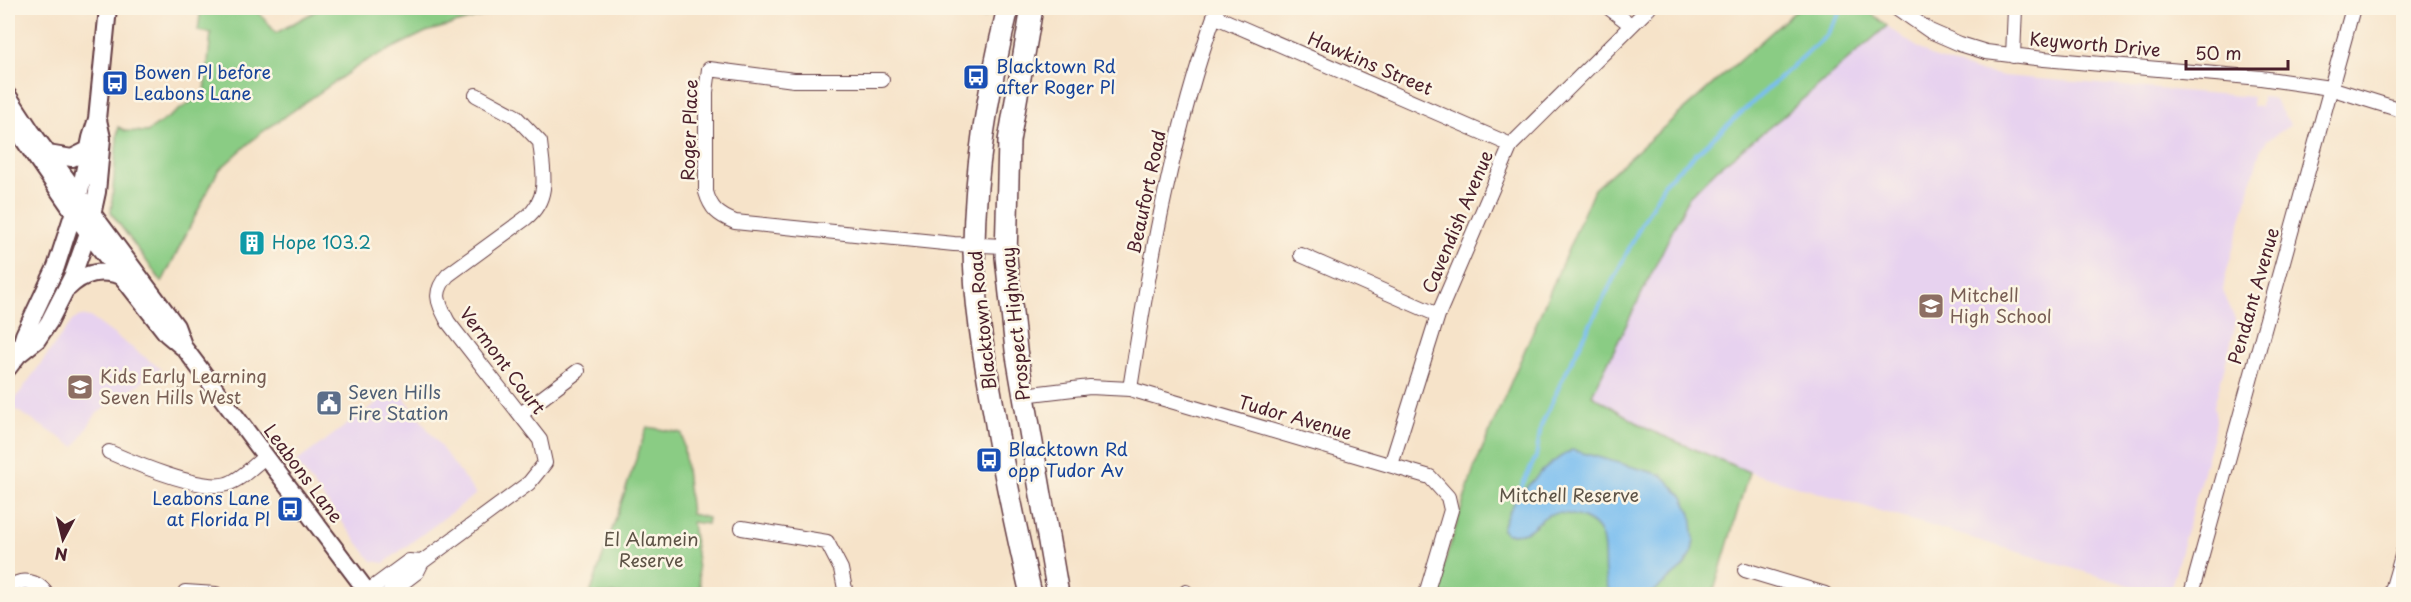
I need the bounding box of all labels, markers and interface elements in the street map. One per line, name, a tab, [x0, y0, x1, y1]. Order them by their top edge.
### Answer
street label: Hawkins Street	[1304, 24, 1437, 101]
street label: Keyworth Drive	[2028, 24, 2162, 63]
scale bar	[2186, 33, 2288, 71]
text: 50 m	[2195, 39, 2242, 66]
place label: Blacktown Rd after Roger Pl	[996, 52, 1116, 100]
place label: Bowen Pl before Leabons Lane	[134, 58, 271, 106]
bus stop icon: Blacktown Rd after Roger Pl	[961, 62, 991, 92]
bus stop icon: Bowen Pl before Leabons Lane	[100, 68, 130, 98]
street label: Roger Place	[673, 79, 704, 181]
street label: Beaufort Road	[1119, 127, 1172, 256]
street label: Cavendish Avenue	[1414, 146, 1499, 297]
street label: Pendant Avenue	[2220, 224, 2285, 367]
building icon: Hope 103.2	[237, 228, 267, 258]
place label: Hope 103.2	[272, 228, 371, 255]
street label: Prospect Highway	[993, 246, 1036, 402]
street label: Blacktown Road	[961, 249, 1002, 391]
place label: Mitchell High School	[1950, 281, 2052, 329]
school or university icon: Mitchell High School	[1916, 291, 1946, 321]
street label: Vermont Court	[454, 301, 553, 420]
place label: Kids Early Learning Seven Hills West	[100, 362, 267, 410]
school or university icon: Kids Early Learning Seven Hills West	[65, 372, 95, 402]
place label: Seven Hills Fire Station	[348, 378, 449, 426]
street label: Tudor Avenue	[1235, 387, 1356, 446]
public building icon: Seven Hills Fire Station	[314, 388, 344, 418]
street label: Leabons Lane	[258, 418, 350, 528]
place label: Blacktown Rd opp Tudor Av	[1008, 435, 1128, 483]
bus stop icon: Blacktown Rd opp Tudor Av	[974, 445, 1004, 475]
park label: Mitchell Reserve	[1499, 481, 1639, 508]
place label: Leabons Lane at Florida Pl	[152, 484, 270, 532]
bus stop icon: Leabons Lane at Florida Pl	[275, 494, 305, 524]
north arrow	[33, 509, 93, 569]
park label: El Alamein Reserve	[604, 525, 698, 573]
text: N	[53, 542, 69, 568]

